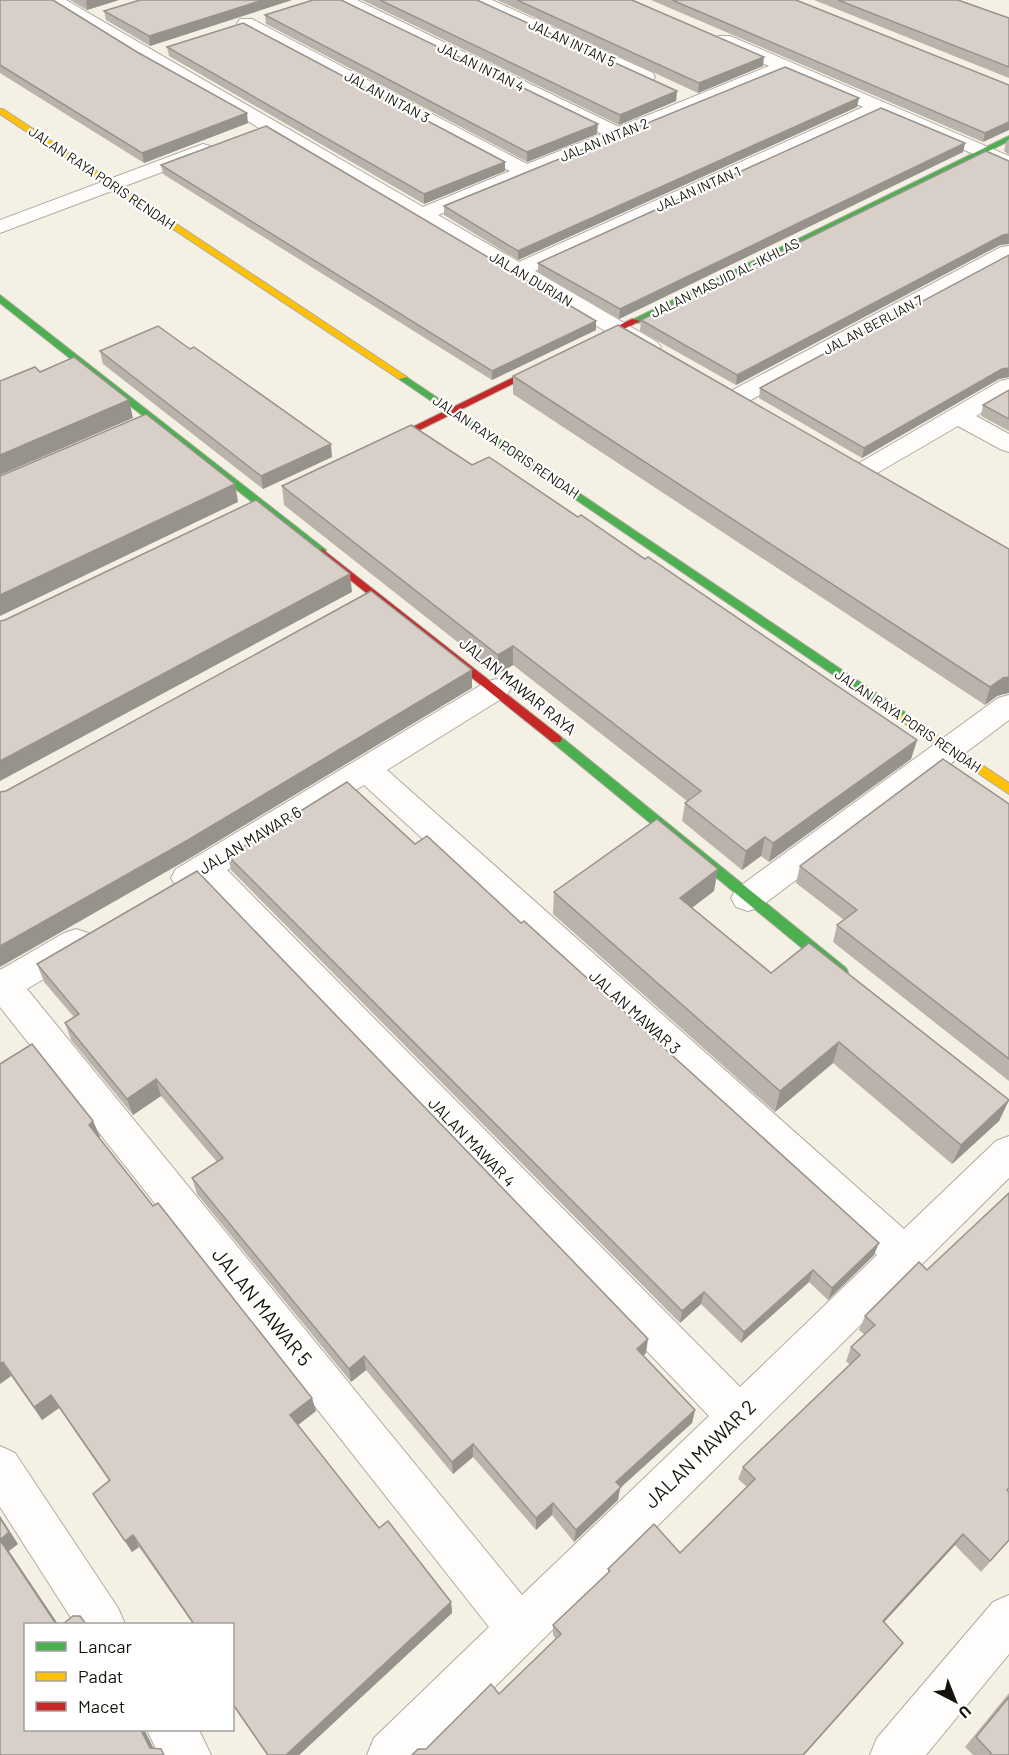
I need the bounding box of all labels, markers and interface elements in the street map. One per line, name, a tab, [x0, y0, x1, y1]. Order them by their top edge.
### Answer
street label: JALAN INTAN 5	[526, 15, 618, 70]
street label: JALAN INTAN 4	[435, 38, 527, 95]
street label: JALAN INTAN 3	[342, 67, 433, 126]
street label: JALAN INTAN 2	[557, 114, 651, 165]
street label: JALAN RAYA PORIS RENDAH	[26, 122, 179, 233]
street label: JALAN INTAN 1	[652, 162, 743, 215]
street label: JALAN MASJID AL-IKHLAS	[648, 234, 802, 321]
street label: JALAN DURIAN	[487, 247, 576, 310]
street label: JALAN BERLIAN 7	[820, 291, 926, 358]
street label: JALAN RAYA PORIS RENDAH	[430, 391, 583, 502]
street label: JALAN MAWAR RAYA	[456, 633, 581, 739]
street label: JALAN RAYA PORIS RENDAH	[832, 665, 985, 776]
street label: JALAN MAWAR 6	[195, 802, 304, 878]
street label: JALAN MAWAR 3	[586, 966, 685, 1058]
street label: JALAN MAWAR 4	[425, 1093, 520, 1190]
street label: JALAN MAWAR 5	[208, 1242, 318, 1370]
street label: JALAN MAWAR 2	[639, 1394, 760, 1513]
legend	[24, 1623, 234, 1731]
text: Lancar	[78, 1635, 133, 1657]
text: Padat	[78, 1665, 123, 1687]
north arrow	[925, 1671, 985, 1731]
text: Macet	[78, 1695, 125, 1717]
text: U	[955, 1702, 975, 1723]

